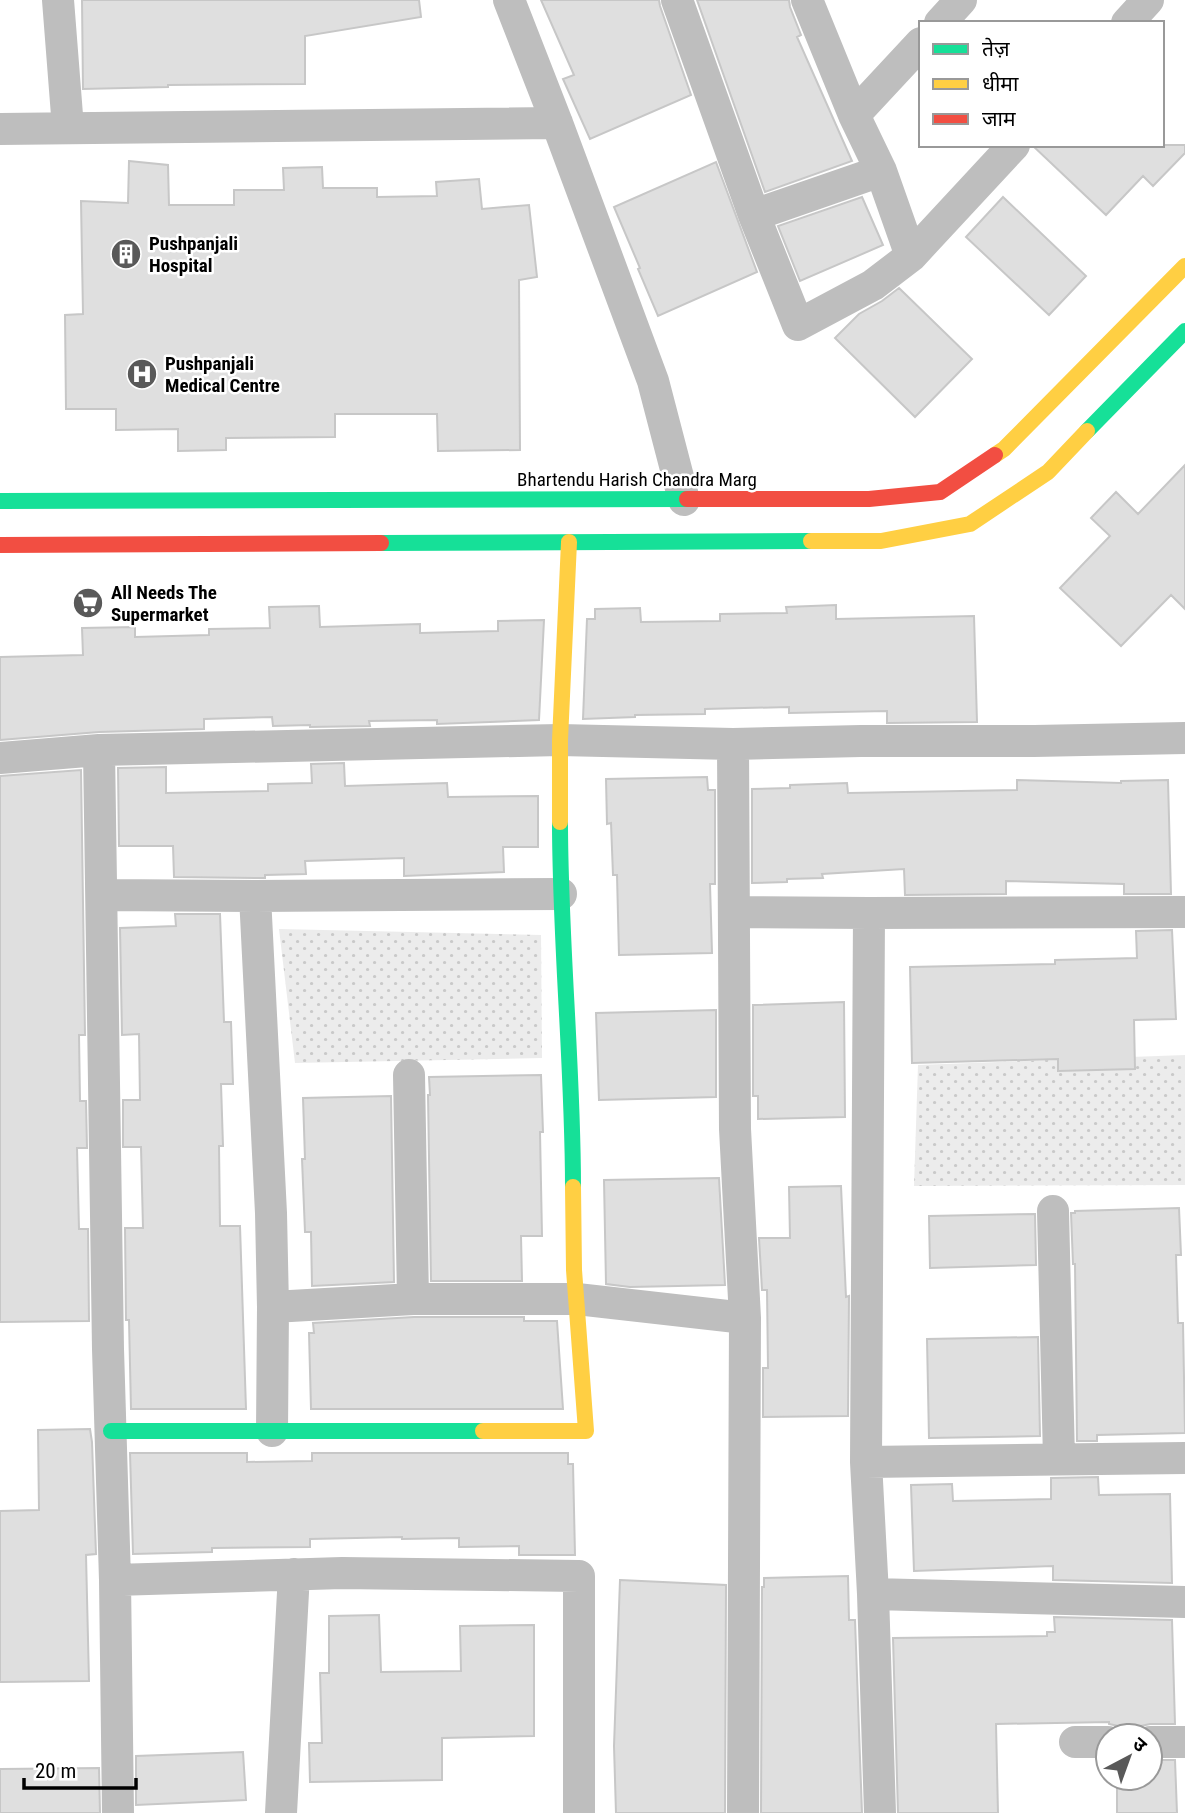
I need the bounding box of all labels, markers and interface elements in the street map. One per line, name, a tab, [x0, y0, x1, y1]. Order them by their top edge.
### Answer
legend	[919, 21, 1164, 147]
text: तेज़	[982, 37, 1010, 61]
text: धीमा	[982, 72, 1019, 96]
text: जाम	[982, 107, 1016, 131]
place label: Pushpanjali Hospital	[149, 232, 238, 277]
building icon: Pushpanjali Hospital	[109, 237, 143, 271]
place label: Pushpanjali Medical Centre	[165, 352, 280, 397]
hospital icon: Pushpanjali Medical Centre	[125, 357, 159, 391]
street label: Bhartendu Harish Chandra Marg	[517, 468, 757, 491]
place label: All Needs The Supermarket	[111, 581, 217, 626]
supermarket icon: All Needs The Supermarket	[71, 586, 105, 620]
north arrow	[1094, 1722, 1164, 1792]
text: उ	[1128, 1732, 1152, 1757]
scale bar	[24, 1746, 136, 1790]
text: 20 m	[35, 1759, 76, 1783]

